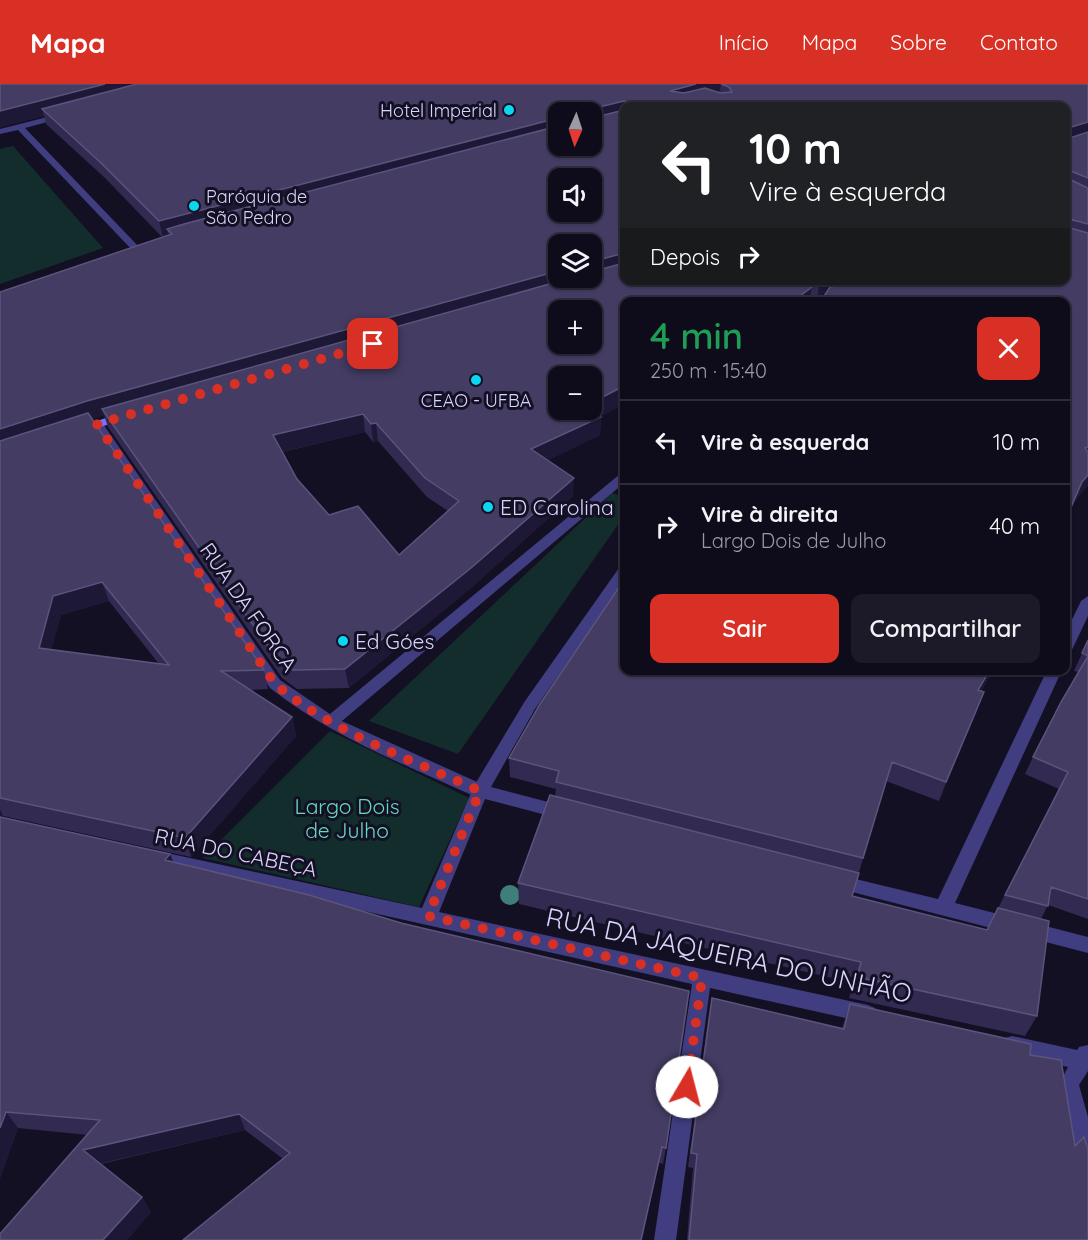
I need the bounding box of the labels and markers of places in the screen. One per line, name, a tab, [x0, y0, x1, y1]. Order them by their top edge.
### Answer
place label: Hotel Imperial	[380, 99, 497, 122]
marker: Hotel Imperial	[502, 103, 516, 117]
place label: Paróquia de São Pedro	[206, 185, 307, 229]
marker: Paróquia de São Pedro	[187, 199, 201, 213]
pin	[347, 318, 398, 369]
marker: CEAO - UFBA	[469, 373, 483, 387]
place label: CEAO - UFBA	[421, 389, 532, 412]
place label: ED Carolina	[500, 494, 614, 520]
marker: ED Carolina	[481, 500, 495, 514]
place label: Ed Góes	[355, 628, 434, 654]
marker: Ed Góes	[336, 634, 350, 648]

